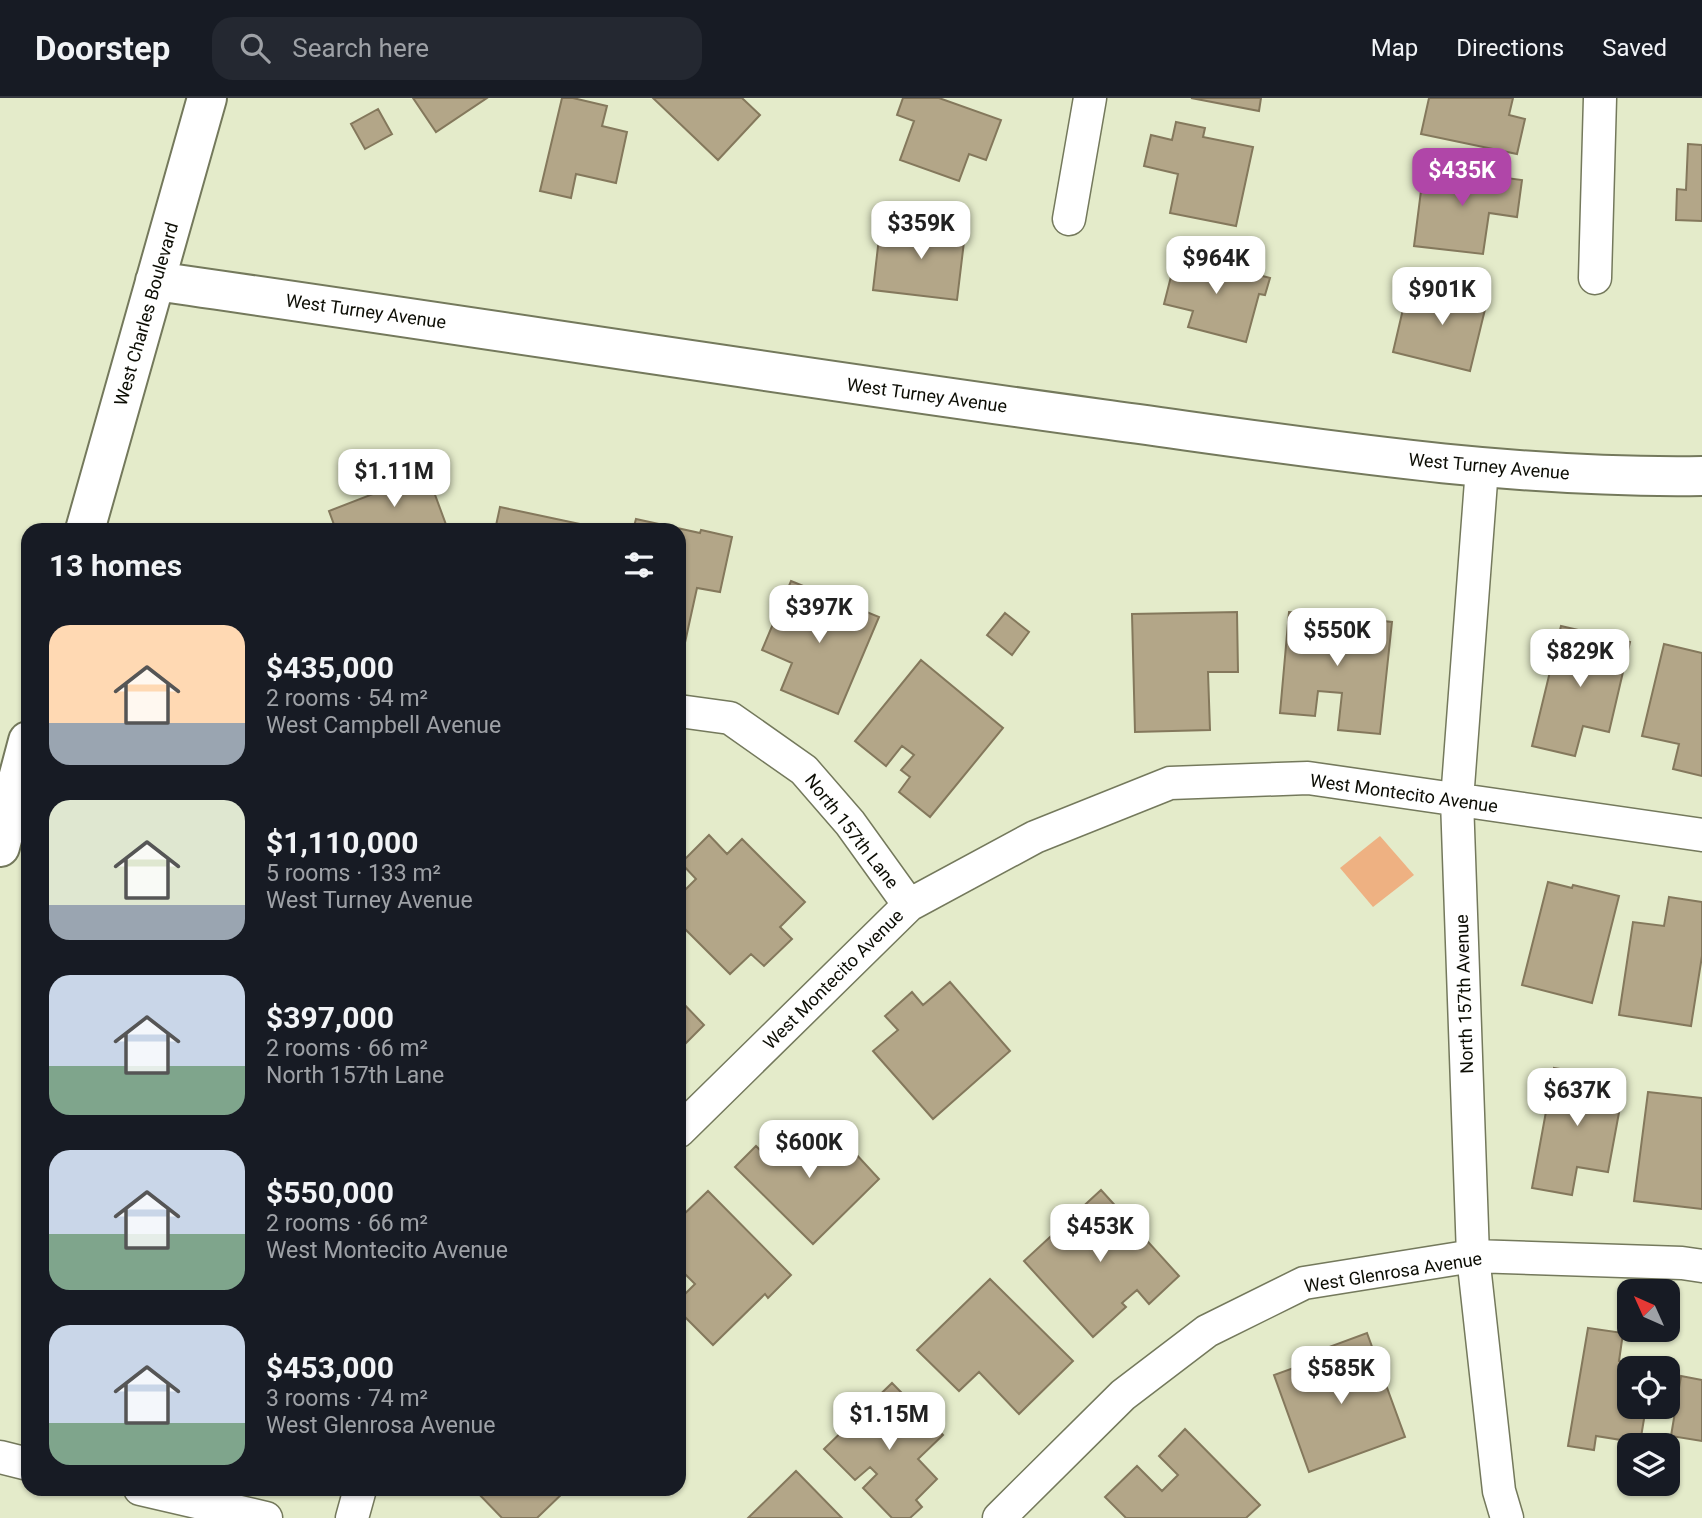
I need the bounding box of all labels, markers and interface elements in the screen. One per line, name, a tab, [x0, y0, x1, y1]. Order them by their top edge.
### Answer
search box	[212, 17, 702, 80]
text: Doorstep	[35, 29, 170, 68]
icon: search	[236, 29, 274, 67]
text: Search here	[292, 33, 429, 63]
text: Map	[1371, 34, 1418, 62]
text: Directions	[1456, 34, 1564, 62]
text: Saved	[1602, 34, 1667, 62]
pin: $435K	[1413, 148, 1511, 208]
text: $435K	[1428, 157, 1496, 184]
pin: $359K	[872, 202, 970, 261]
text: $359K	[887, 210, 955, 237]
street label: West Charles Boulevard	[110, 220, 182, 408]
pin: $964K	[1167, 236, 1265, 296]
text: $964K	[1182, 245, 1250, 272]
pin: $901K	[1393, 268, 1491, 327]
text: $901K	[1408, 276, 1476, 303]
street label: West Turney Avenue	[284, 289, 448, 333]
street label: West Turney Avenue	[845, 373, 1009, 417]
street label: West Turney Avenue	[1408, 448, 1570, 484]
pin: $1.11M	[337, 450, 451, 509]
text: $1.11M	[354, 458, 434, 485]
icon: filters	[620, 546, 658, 584]
text: 13 homes	[49, 548, 182, 583]
pin: $397K	[770, 586, 868, 645]
text: $397K	[785, 594, 853, 621]
pin: $550K	[1288, 608, 1386, 668]
text: $550K	[1303, 617, 1371, 644]
pin: $829K	[1531, 630, 1629, 689]
text: $829K	[1546, 638, 1614, 665]
text: $435,000	[266, 650, 394, 685]
icon: home	[105, 653, 189, 737]
text: 2 rooms · 54 m²	[266, 685, 428, 712]
text: West Campbell Avenue	[266, 712, 501, 739]
street label: West Montecito Avenue	[1309, 769, 1499, 817]
street label: North 157th Lane	[801, 770, 903, 892]
text: $1,110,000	[266, 825, 418, 860]
icon: home	[105, 828, 189, 912]
text: 5 rooms · 133 m²	[266, 860, 441, 887]
text: West Turney Avenue	[266, 887, 473, 914]
street label: West Montecito Avenue	[759, 905, 907, 1053]
street label: North 157th Avenue	[1451, 914, 1477, 1074]
text: $397,000	[266, 1000, 394, 1035]
icon: home	[105, 1003, 189, 1087]
text: 2 rooms · 66 m²	[266, 1035, 428, 1062]
text: North 157th Lane	[266, 1062, 444, 1089]
pin: $637K	[1528, 1068, 1626, 1128]
text: $637K	[1543, 1077, 1611, 1104]
pin: $600K	[760, 1121, 858, 1180]
text: $600K	[775, 1129, 843, 1156]
text: $550,000	[266, 1175, 394, 1210]
icon: home	[105, 1178, 189, 1262]
pin: $453K	[1051, 1204, 1149, 1264]
text: 2 rooms · 66 m²	[266, 1210, 428, 1237]
text: $453K	[1066, 1213, 1134, 1240]
text: West Montecito Avenue	[266, 1237, 508, 1264]
street label: West Glenrosa Avenue	[1303, 1248, 1483, 1296]
north arrow	[1617, 1279, 1680, 1342]
map controls	[1617, 1279, 1680, 1496]
pin: $585K	[1292, 1346, 1390, 1406]
text: $453,000	[266, 1350, 394, 1385]
icon: home	[105, 1353, 189, 1437]
text: $585K	[1307, 1355, 1375, 1382]
button: locate	[1617, 1356, 1680, 1419]
text: 3 rooms · 74 m²	[266, 1385, 428, 1412]
pin: $1.15M	[832, 1392, 946, 1452]
text: $1.15M	[849, 1401, 929, 1428]
text: West Glenrosa Avenue	[266, 1412, 496, 1439]
button: layers	[1617, 1433, 1680, 1496]

